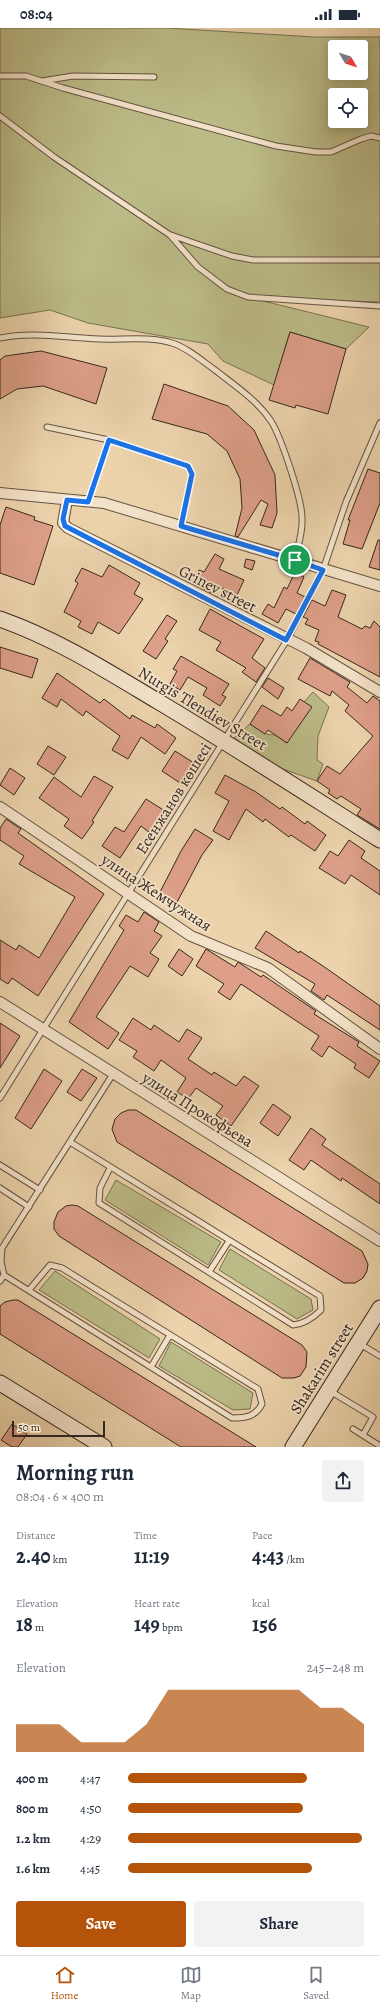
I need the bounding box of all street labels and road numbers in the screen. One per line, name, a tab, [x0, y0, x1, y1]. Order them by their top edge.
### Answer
street label: Grinev street	[175, 560, 260, 618]
street label: Nurgis Tlendiev Street	[134, 662, 271, 756]
street label: Есенжанов көшесі	[131, 739, 217, 858]
street label: улица Жемчужная	[96, 848, 216, 937]
street label: улица Прокофьева	[137, 1066, 258, 1153]
street label: Shakarim street	[285, 1319, 359, 1418]

